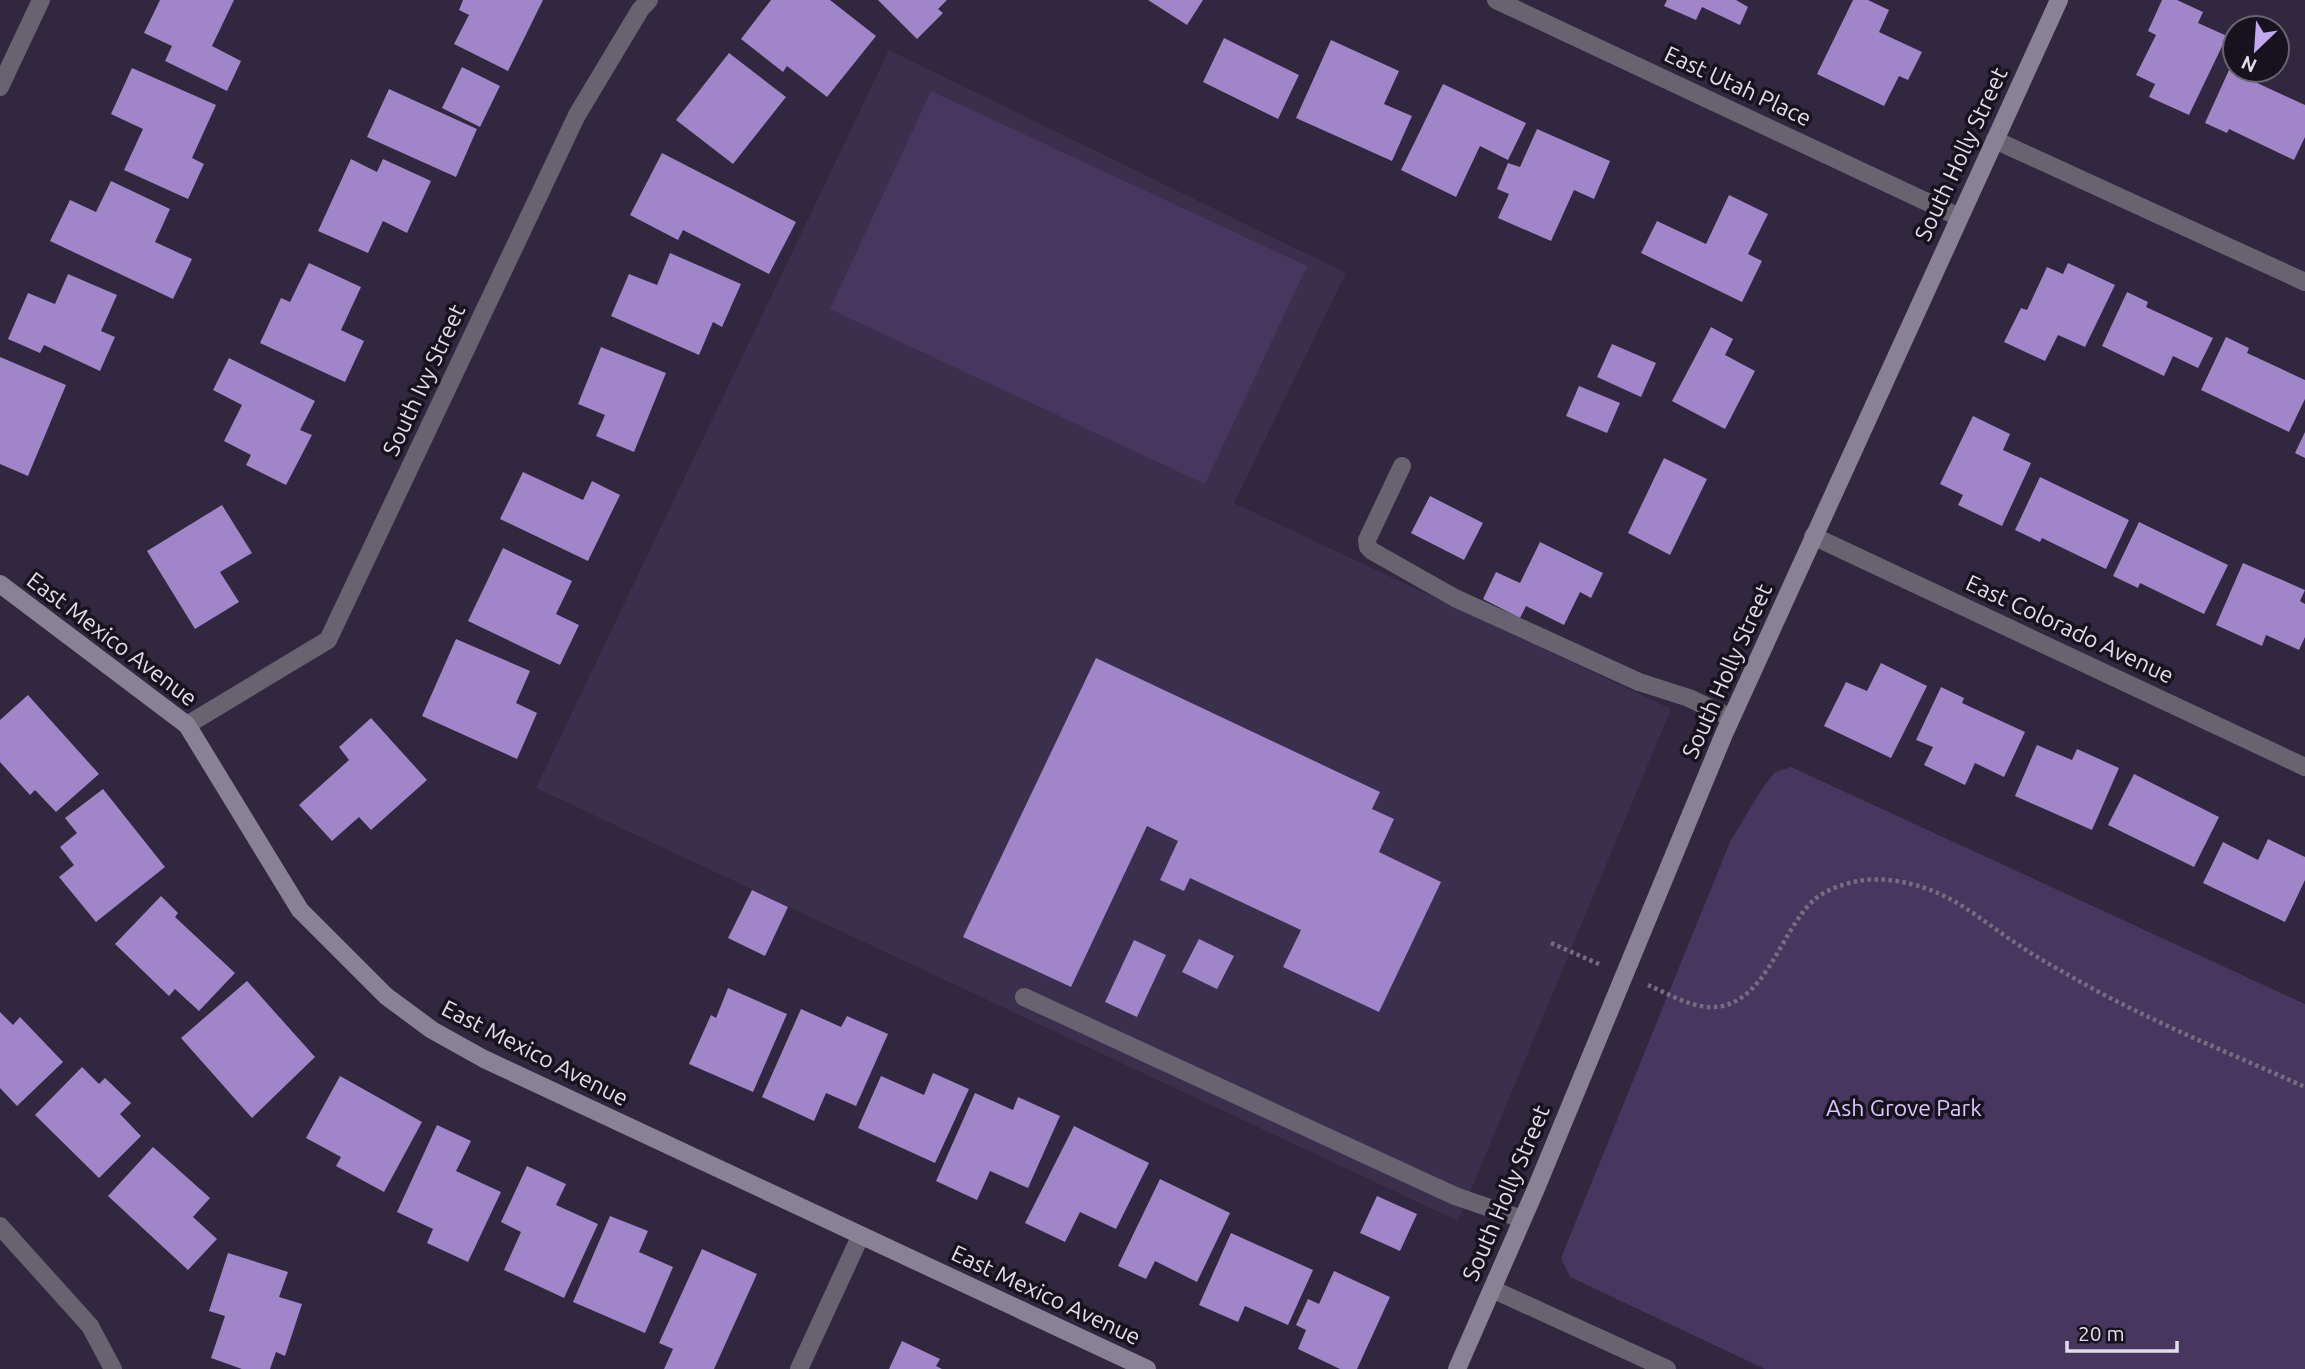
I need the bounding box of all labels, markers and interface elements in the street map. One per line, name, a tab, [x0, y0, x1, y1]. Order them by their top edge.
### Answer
north arrow	[2221, 14, 2291, 84]
street label: East Utah Place	[1661, 41, 1815, 130]
text: N	[2238, 51, 2260, 77]
street label: South Holly Street	[1909, 63, 2012, 244]
street label: South Ivy Street	[378, 300, 470, 459]
street label: East Mexico Avenue	[23, 567, 202, 710]
street label: East Colorado Avenue	[1962, 569, 2178, 688]
street label: South Holly Street	[1677, 580, 1776, 762]
street label: East Mexico Avenue	[438, 995, 633, 1110]
park label: Ash Grove Park	[1826, 1095, 1982, 1120]
street label: South Holly Street	[1457, 1101, 1554, 1284]
street label: East Mexico Avenue	[948, 1240, 1145, 1349]
scale bar	[2067, 1310, 2177, 1354]
text: 20 m	[2078, 1321, 2125, 1345]

